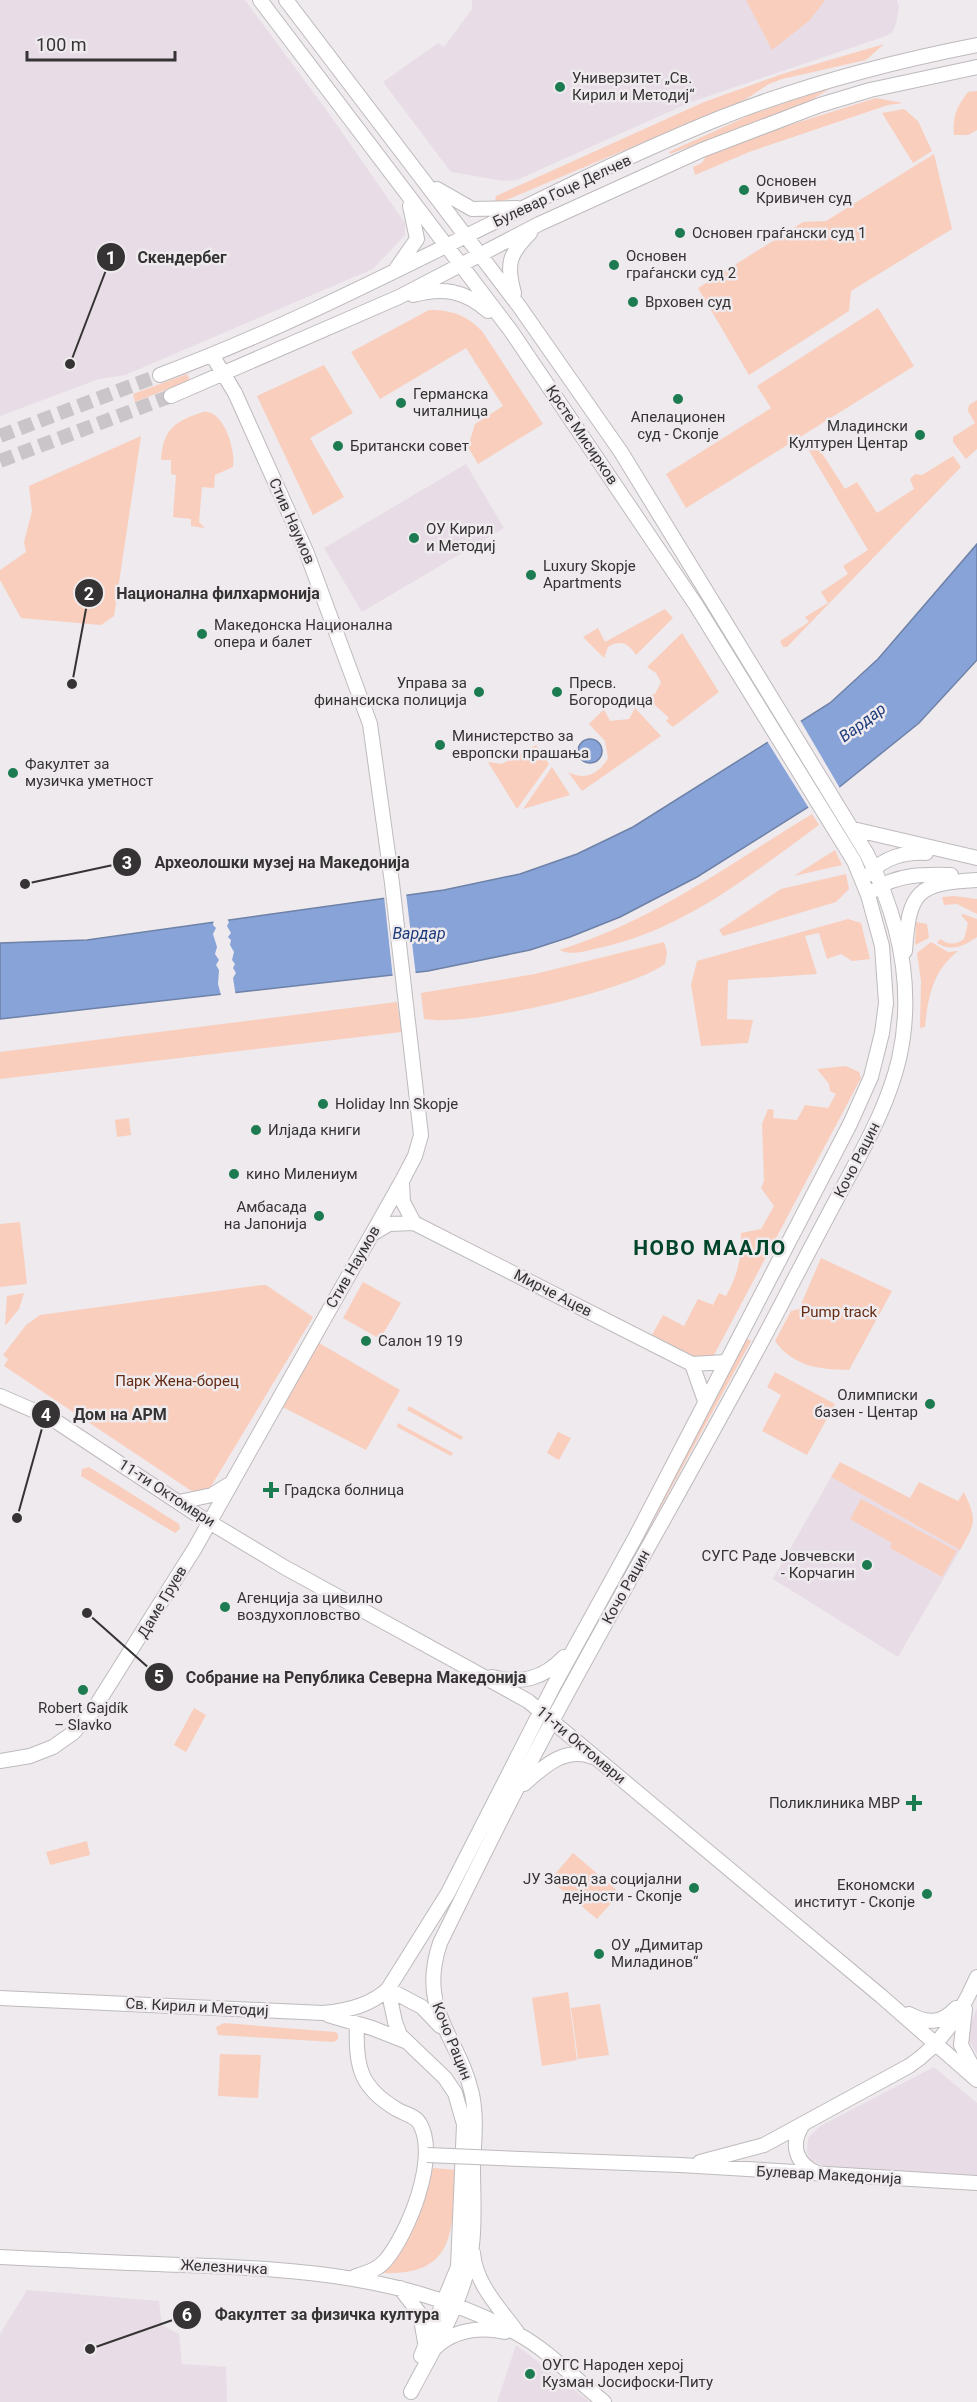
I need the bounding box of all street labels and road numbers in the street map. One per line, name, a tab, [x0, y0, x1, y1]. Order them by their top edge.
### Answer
street label: Булевар Гоце Делчев	[490, 151, 634, 231]
street label: Крсте Мисирков	[542, 382, 622, 488]
street label: Стив Наумов	[265, 475, 319, 567]
street label: Кочо Рацин	[830, 1119, 884, 1201]
street label: Стив Наумов	[322, 1223, 384, 1311]
street label: Мирче Ацев	[511, 1266, 595, 1320]
street label: 11-ти Октомври	[115, 1455, 219, 1531]
street label: Кочо Рацин	[598, 1547, 654, 1627]
street label: Даме Груев	[133, 1563, 191, 1641]
street label: 11-ти Октомври	[533, 1702, 629, 1788]
street label: Св. Кирил и Методиј	[125, 1994, 269, 2020]
street label: Кочо Рацин	[428, 2000, 476, 2082]
street label: Булевар Македонија	[756, 2162, 902, 2188]
street label: Железничка	[180, 2256, 268, 2278]

